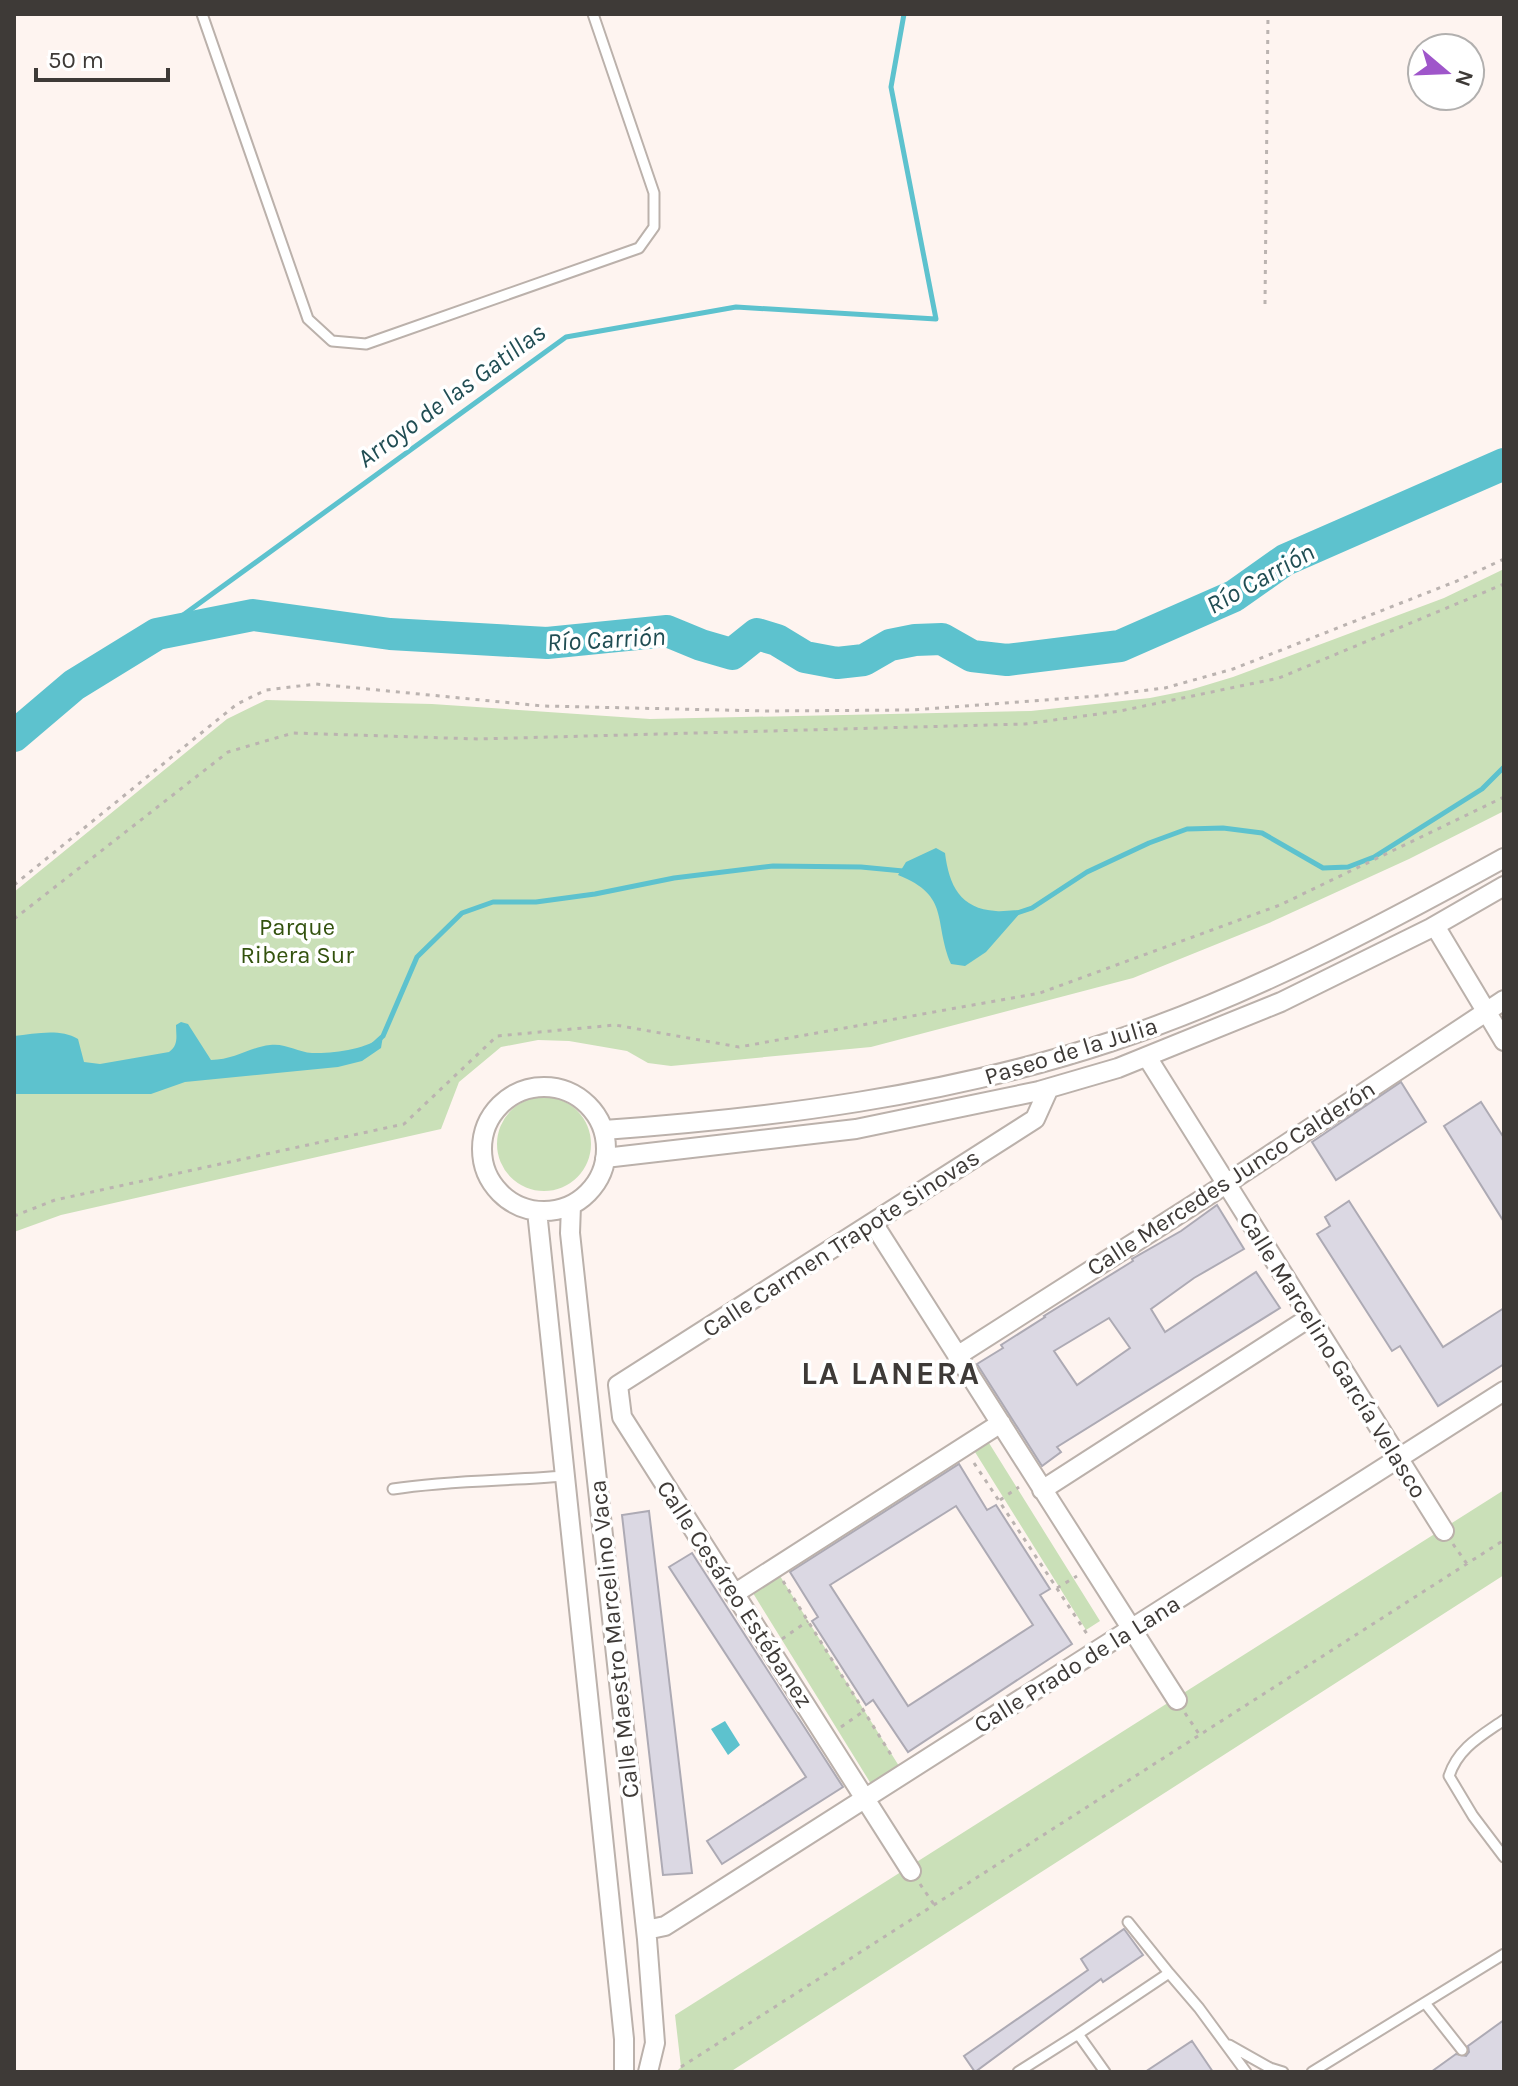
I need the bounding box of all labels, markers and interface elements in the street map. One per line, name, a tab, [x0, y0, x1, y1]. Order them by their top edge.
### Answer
scale bar	[36, 32, 168, 82]
north arrow	[1406, 32, 1486, 112]
text: 50 m	[48, 46, 104, 74]
text: N	[1449, 66, 1479, 90]
water label: Arroyo de las Gatillas	[351, 317, 552, 474]
water label: Río Carrión	[1201, 536, 1320, 621]
water label: Río Carrión	[546, 621, 666, 658]
park label: Parque Ribera Sur	[240, 913, 354, 969]
street label: Paseo de la Julia	[981, 1011, 1161, 1091]
street label: Calle Mercedes Junco Calderón	[1082, 1074, 1380, 1282]
street label: Calle Carmen Trapote Sinovas	[697, 1143, 985, 1343]
street label: Calle Marcelino García Velasco	[1233, 1207, 1433, 1503]
district label: LA LANERA	[801, 1355, 981, 1392]
street label: Calle Cesáreo Estébanez	[651, 1475, 819, 1713]
street label: Calle Maestro Marcelino Vaca	[583, 1478, 645, 1800]
street label: Calle Prado de la Lana	[969, 1589, 1185, 1739]

